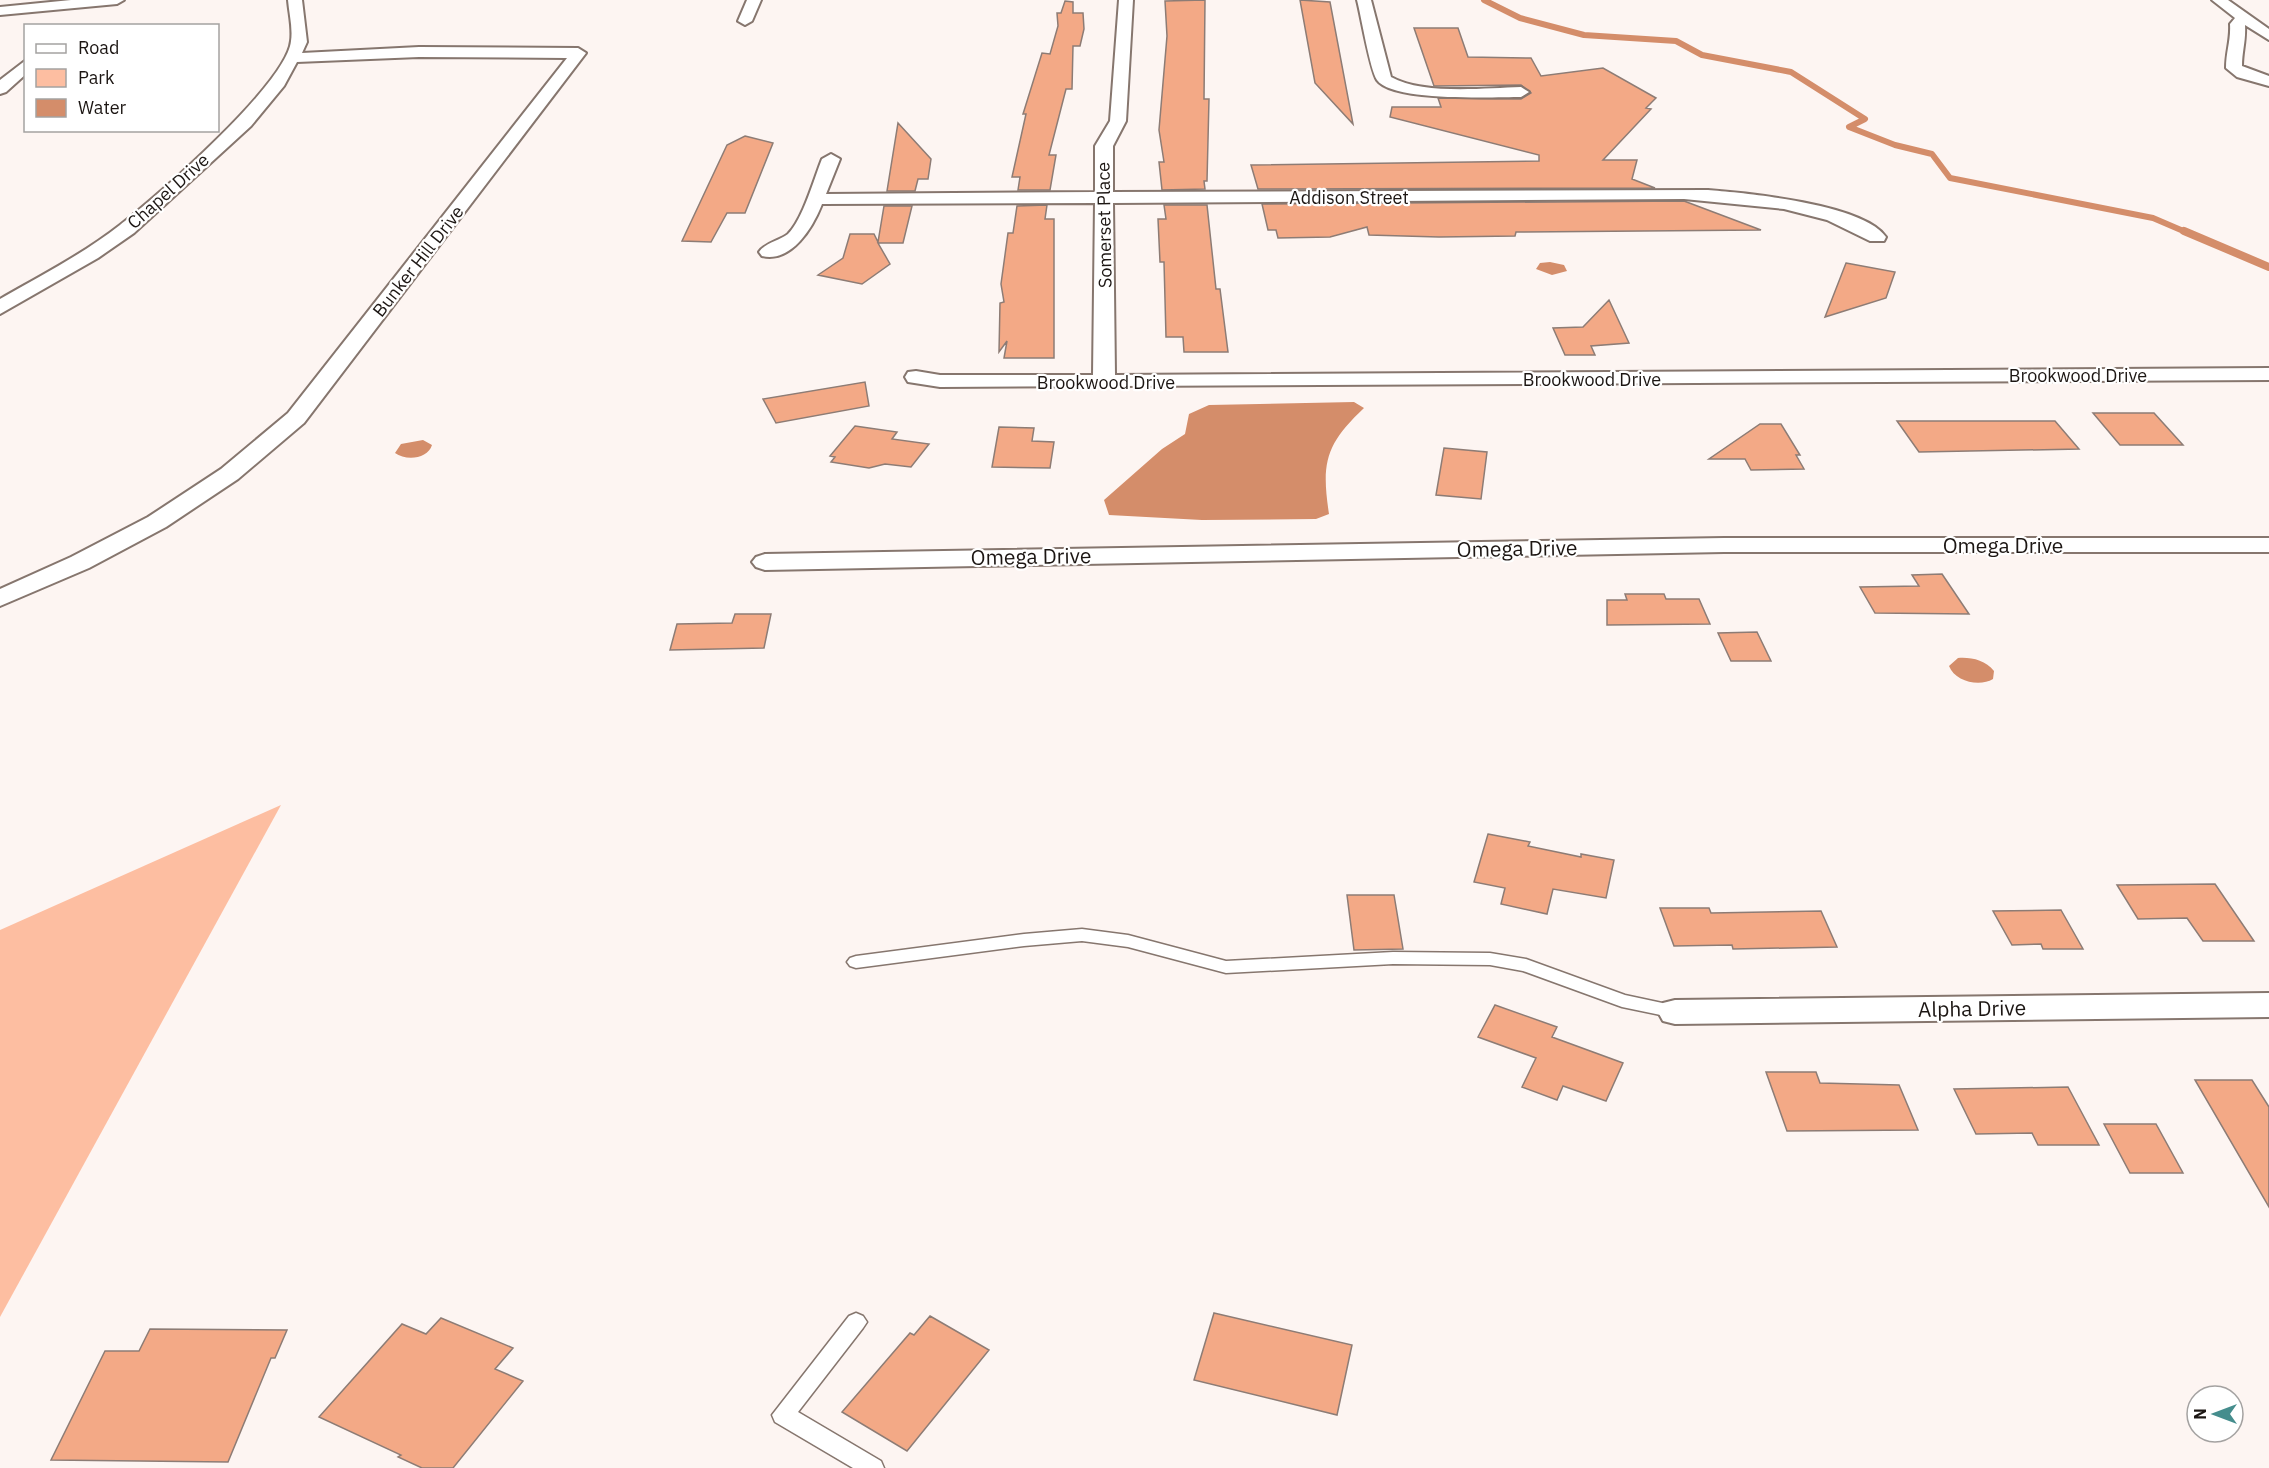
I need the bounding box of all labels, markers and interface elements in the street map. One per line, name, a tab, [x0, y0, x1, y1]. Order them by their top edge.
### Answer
legend	[24, 24, 219, 132]
text: Road	[78, 36, 119, 59]
text: Park	[78, 66, 115, 89]
text: Water	[78, 96, 127, 119]
street label: Chapel Drive	[122, 148, 214, 234]
street label: Somerset Place	[1091, 162, 1117, 288]
street label: Addison Street	[1289, 186, 1409, 209]
street label: Bunker Hill Drive	[367, 201, 469, 321]
street label: Brookwood Drive	[2009, 364, 2147, 387]
street label: Brookwood Drive	[1523, 368, 1661, 391]
street label: Brookwood Drive	[1037, 371, 1175, 394]
street label: Omega Drive	[1943, 531, 2063, 559]
street label: Omega Drive	[1456, 533, 1578, 563]
street label: Omega Drive	[970, 541, 1092, 571]
street label: Alpha Drive	[1918, 993, 2026, 1023]
north arrow	[2185, 1384, 2245, 1444]
text: N	[2190, 1408, 2210, 1420]

